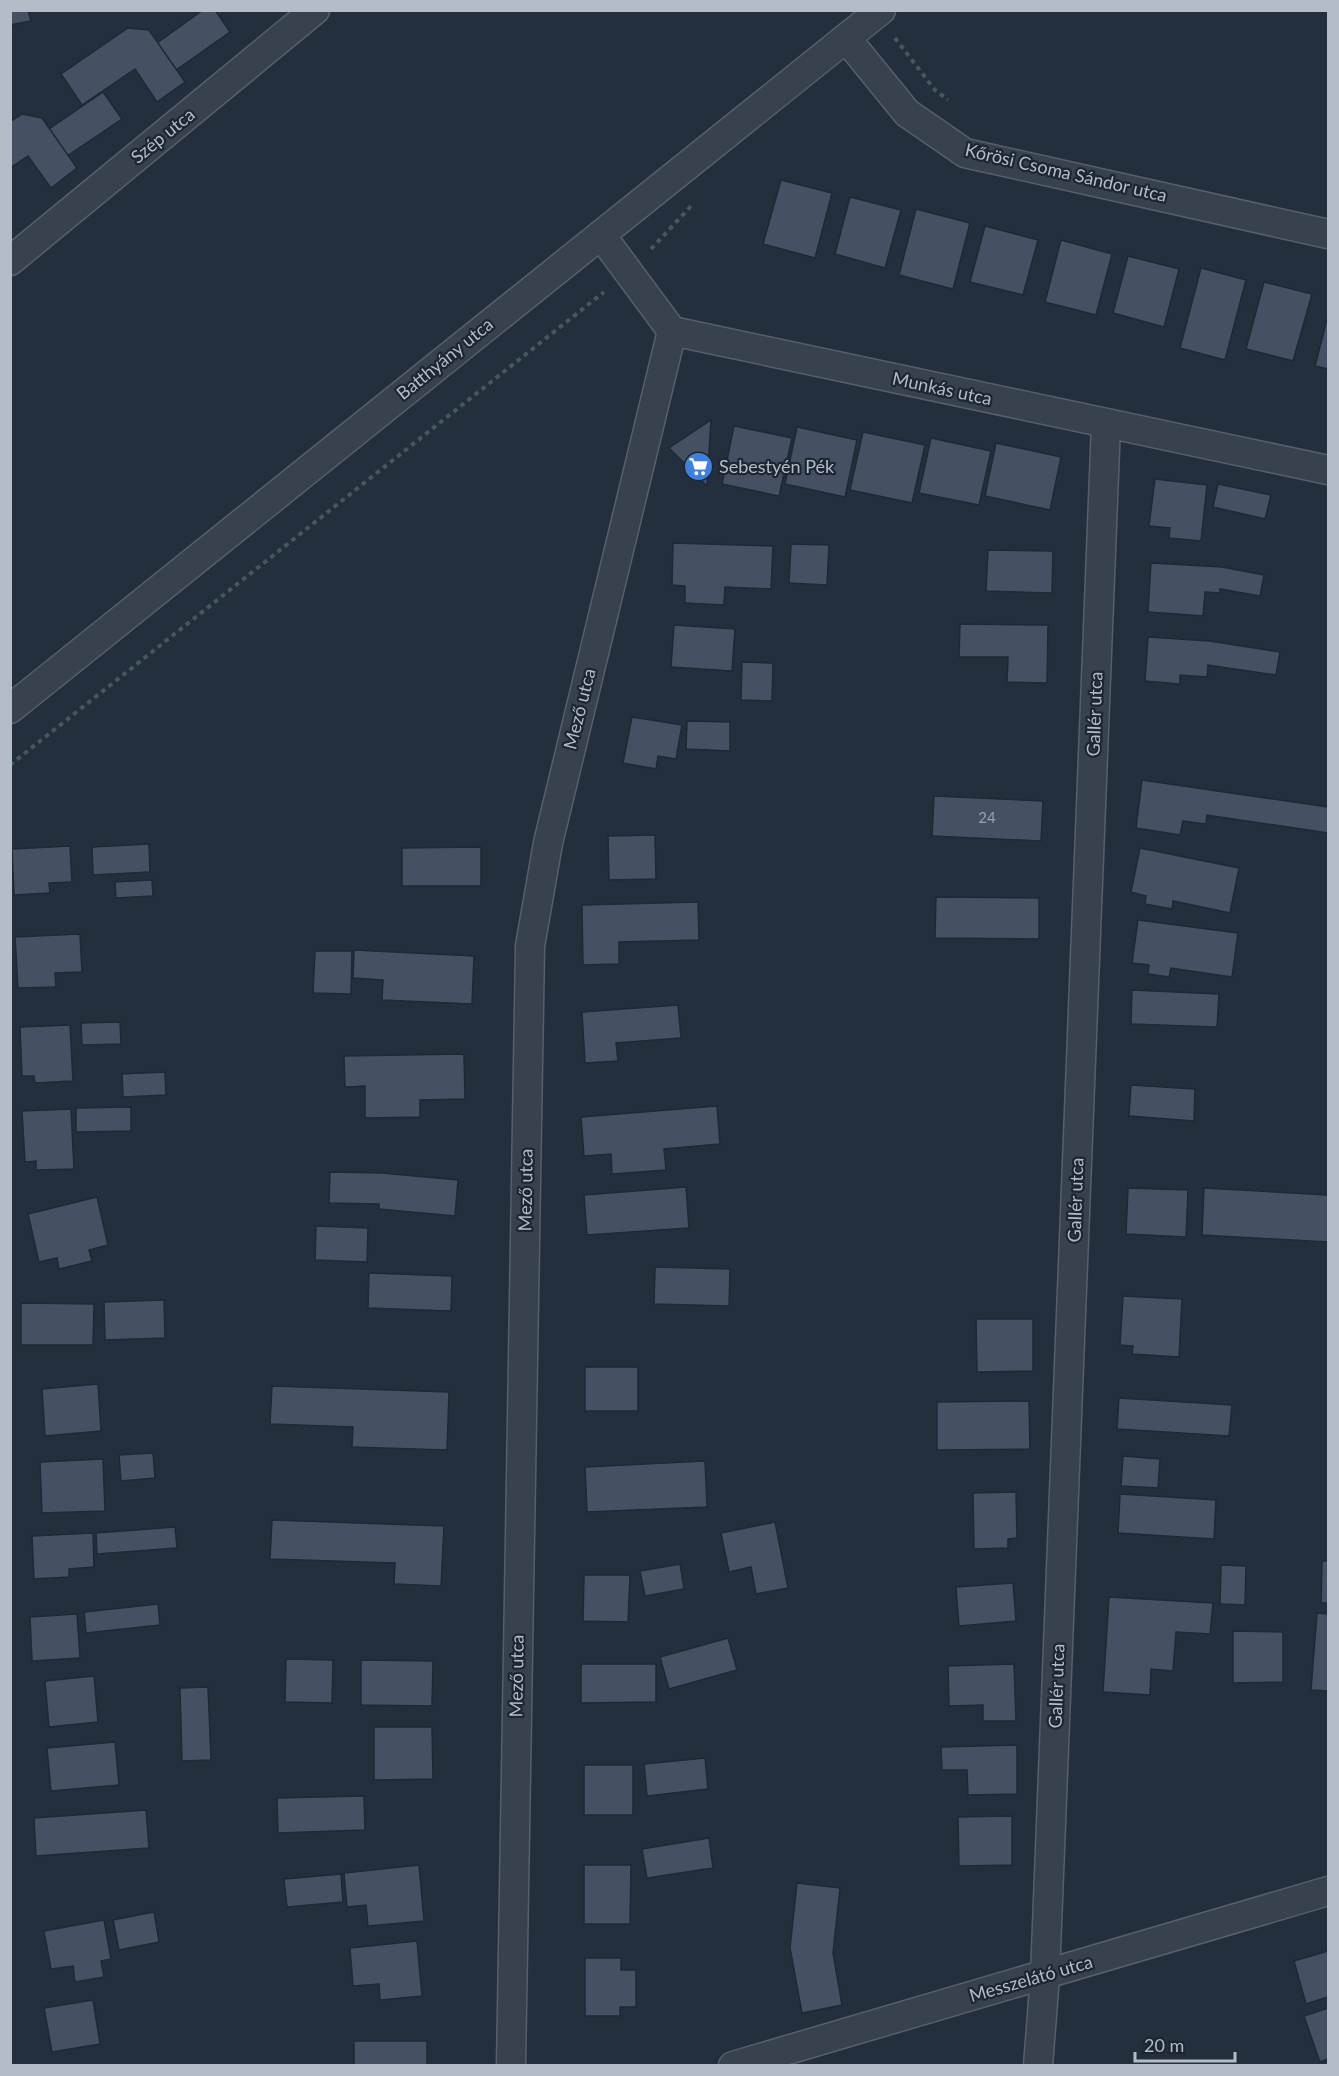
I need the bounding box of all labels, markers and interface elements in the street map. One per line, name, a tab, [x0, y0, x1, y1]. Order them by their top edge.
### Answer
street label: Szép utca	[126, 103, 199, 168]
street label: Kőrösi Csoma Sándor utca	[963, 138, 1169, 206]
street label: Batthyány utca	[392, 313, 497, 404]
street label: Munkás utca	[890, 367, 994, 409]
supermarket icon: Sebestyén Pék	[682, 451, 714, 483]
place label: Sebestyén Pék	[719, 455, 835, 477]
street label: Mező utca	[558, 666, 600, 752]
street label: Gallér utca	[1082, 671, 1106, 757]
house number: 24	[978, 808, 996, 826]
street label: Mező utca	[513, 1148, 537, 1232]
street label: Gallér utca	[1063, 1157, 1087, 1243]
street label: Mező utca	[504, 1634, 528, 1718]
street label: Gallér utca	[1044, 1643, 1068, 1729]
street label: Messzelátó utca	[967, 1950, 1095, 2006]
scale bar	[1135, 2025, 1236, 2063]
text: 20 m	[1144, 2034, 1184, 2056]

